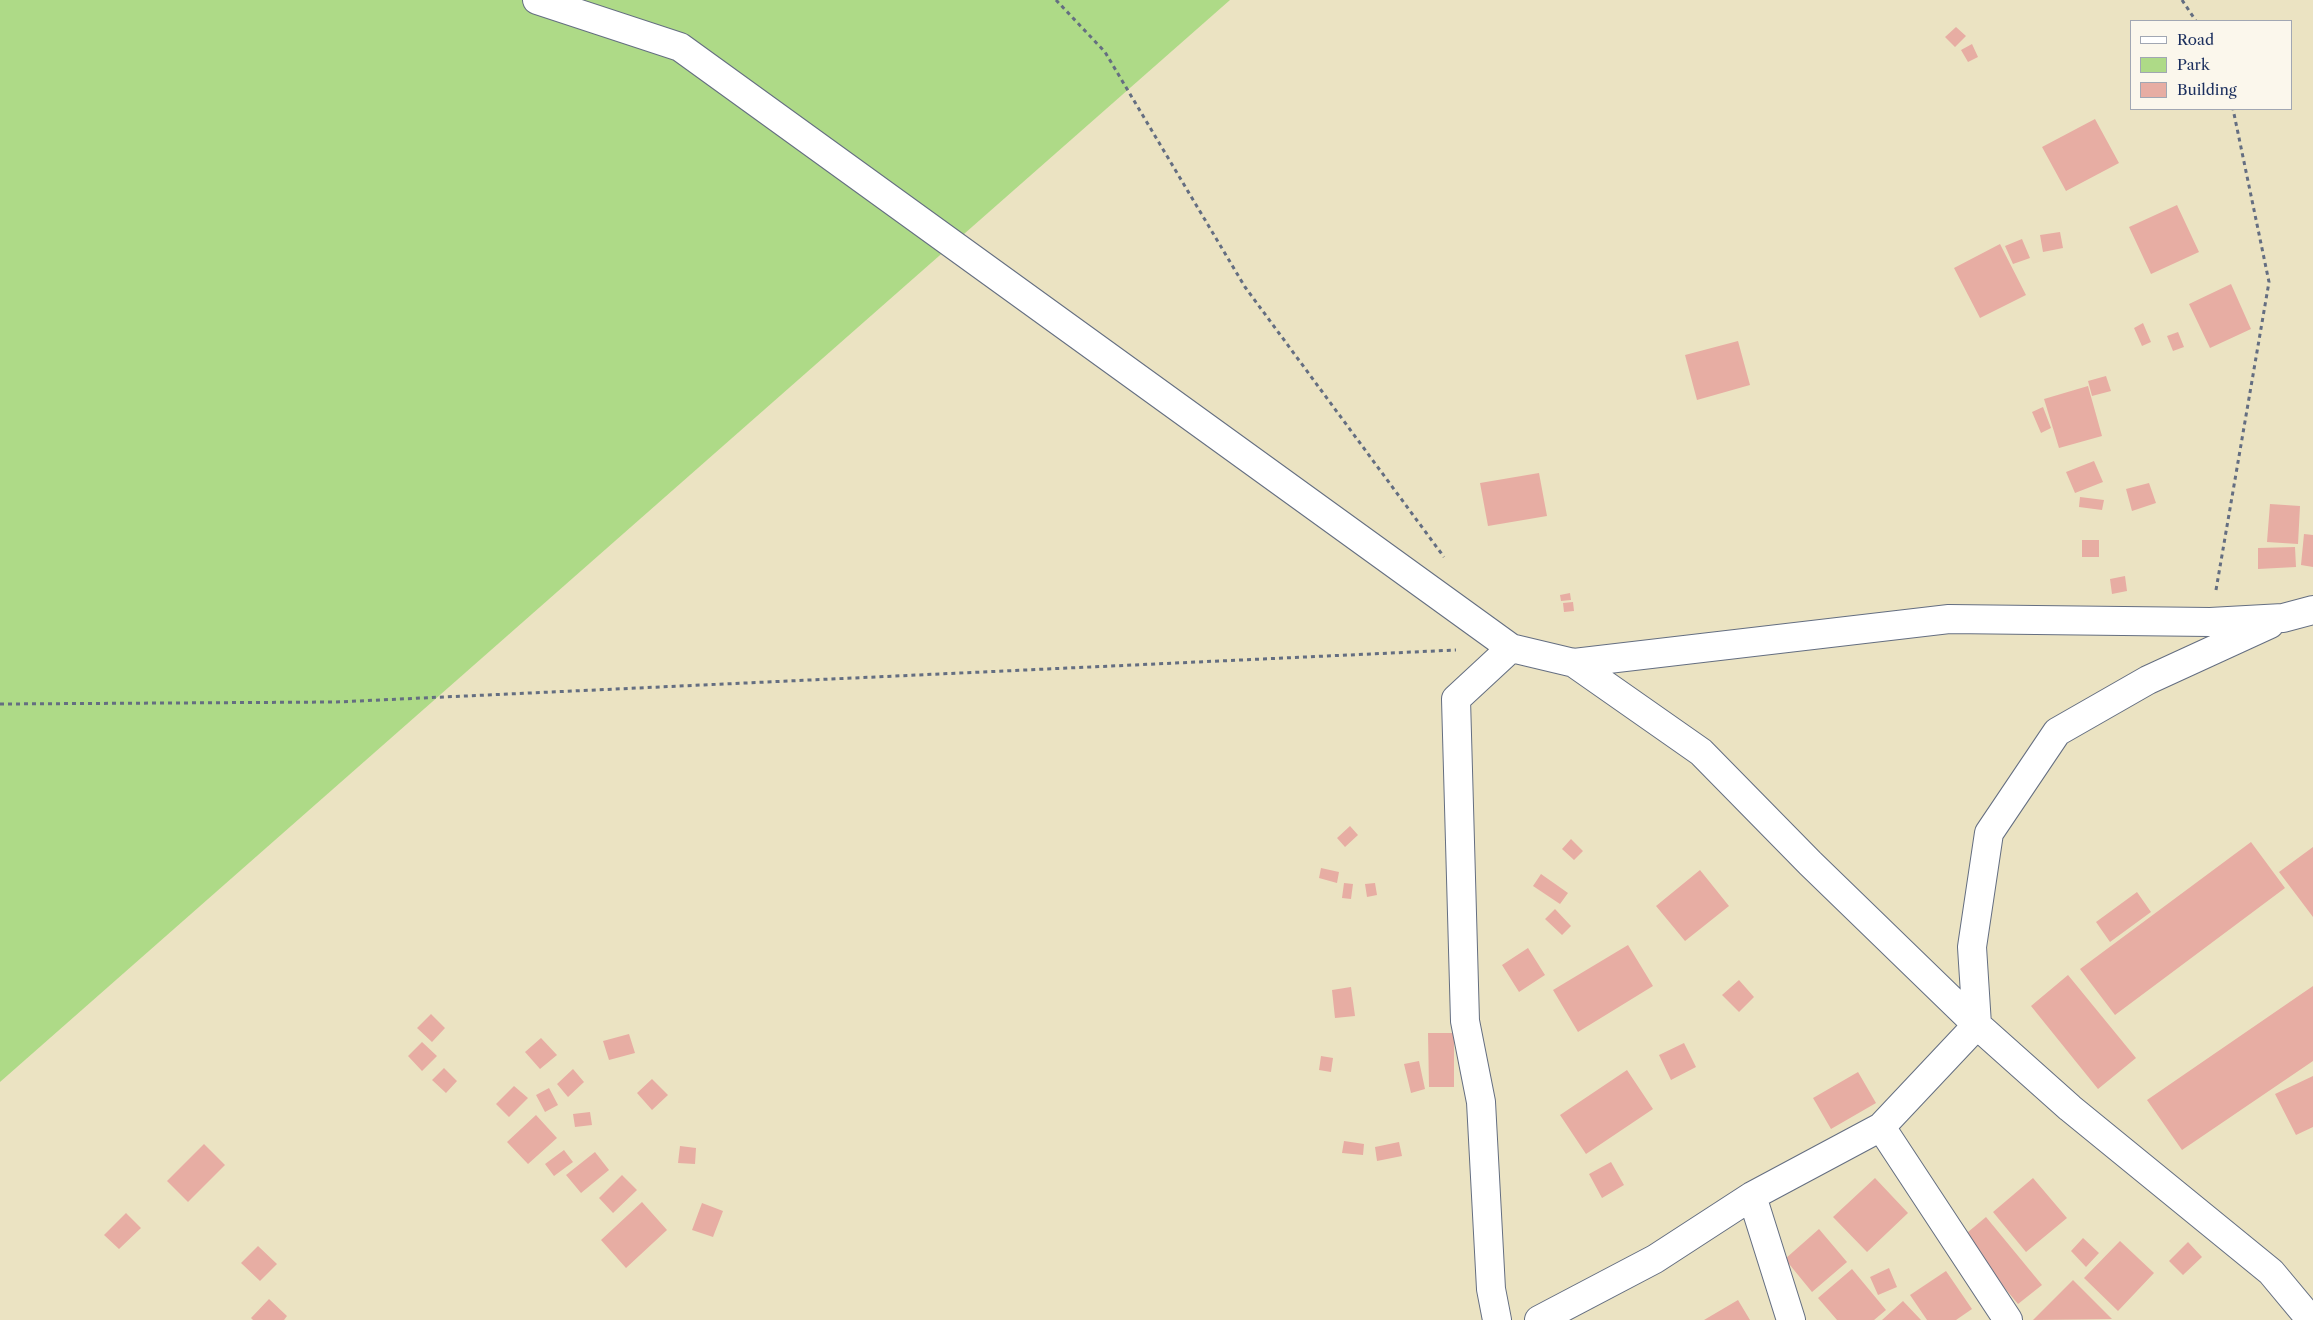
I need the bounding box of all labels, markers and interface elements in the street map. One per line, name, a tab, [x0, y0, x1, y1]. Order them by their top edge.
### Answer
legend	[2130, 20, 2293, 110]
text: Road	[2177, 30, 2214, 49]
text: Park	[2177, 55, 2210, 74]
text: Building	[2177, 80, 2237, 99]

